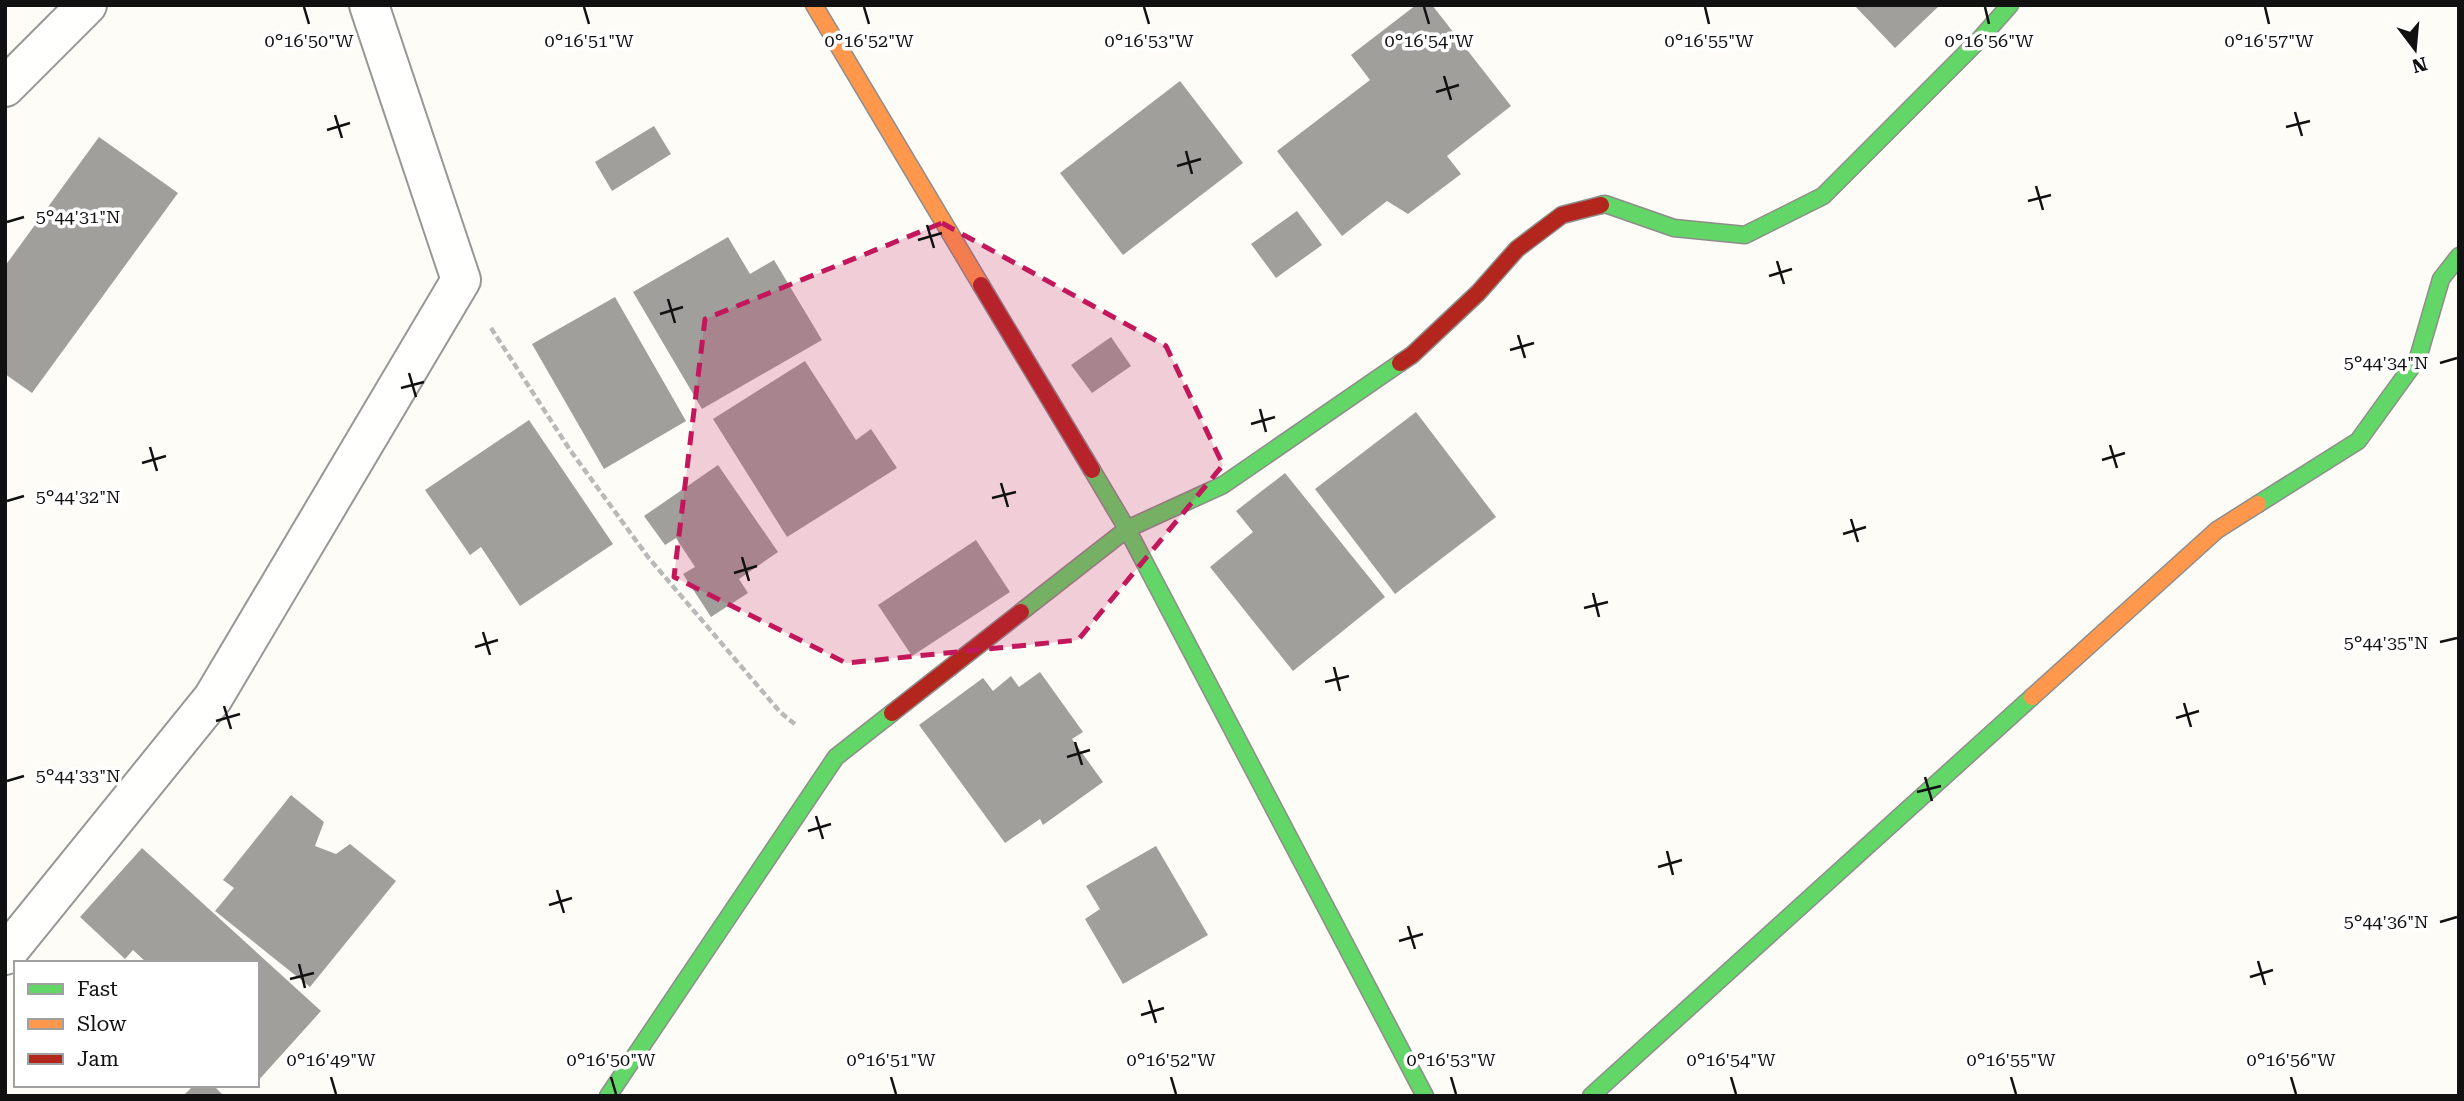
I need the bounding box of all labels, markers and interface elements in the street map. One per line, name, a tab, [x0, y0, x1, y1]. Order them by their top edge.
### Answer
north arrow	[2380, 14, 2450, 84]
text: 0°16'50"W	[265, 30, 354, 51]
text: 0°16'51"W	[545, 30, 634, 51]
text: 0°16'52"W	[825, 30, 914, 51]
text: 0°16'53"W	[1105, 30, 1194, 51]
text: 0°16'54"W	[1385, 30, 1474, 51]
text: 0°16'55"W	[1665, 30, 1754, 51]
text: 0°16'56"W	[1945, 30, 2034, 51]
text: 0°16'57"W	[2225, 30, 2314, 51]
text: N	[2409, 52, 2430, 78]
text: 5°44'31"N	[36, 206, 120, 227]
text: 5°44'34"N	[2344, 352, 2428, 373]
text: 5°44'32"N	[36, 486, 120, 507]
text: 5°44'35"N	[2344, 632, 2428, 653]
text: 5°44'33"N	[36, 765, 120, 786]
text: 5°44'36"N	[2344, 911, 2428, 932]
legend	[14, 961, 259, 1087]
text: Fast	[77, 977, 118, 1001]
text: Slow	[77, 1012, 127, 1036]
text: Jam	[77, 1047, 119, 1071]
text: 0°16'49"W	[287, 1049, 376, 1070]
text: 0°16'50"W	[567, 1049, 656, 1070]
text: 0°16'51"W	[847, 1049, 936, 1070]
text: 0°16'52"W	[1127, 1049, 1216, 1070]
text: 0°16'53"W	[1407, 1049, 1496, 1070]
text: 0°16'54"W	[1687, 1049, 1776, 1070]
text: 0°16'55"W	[1967, 1049, 2056, 1070]
text: 0°16'56"W	[2247, 1049, 2336, 1070]

